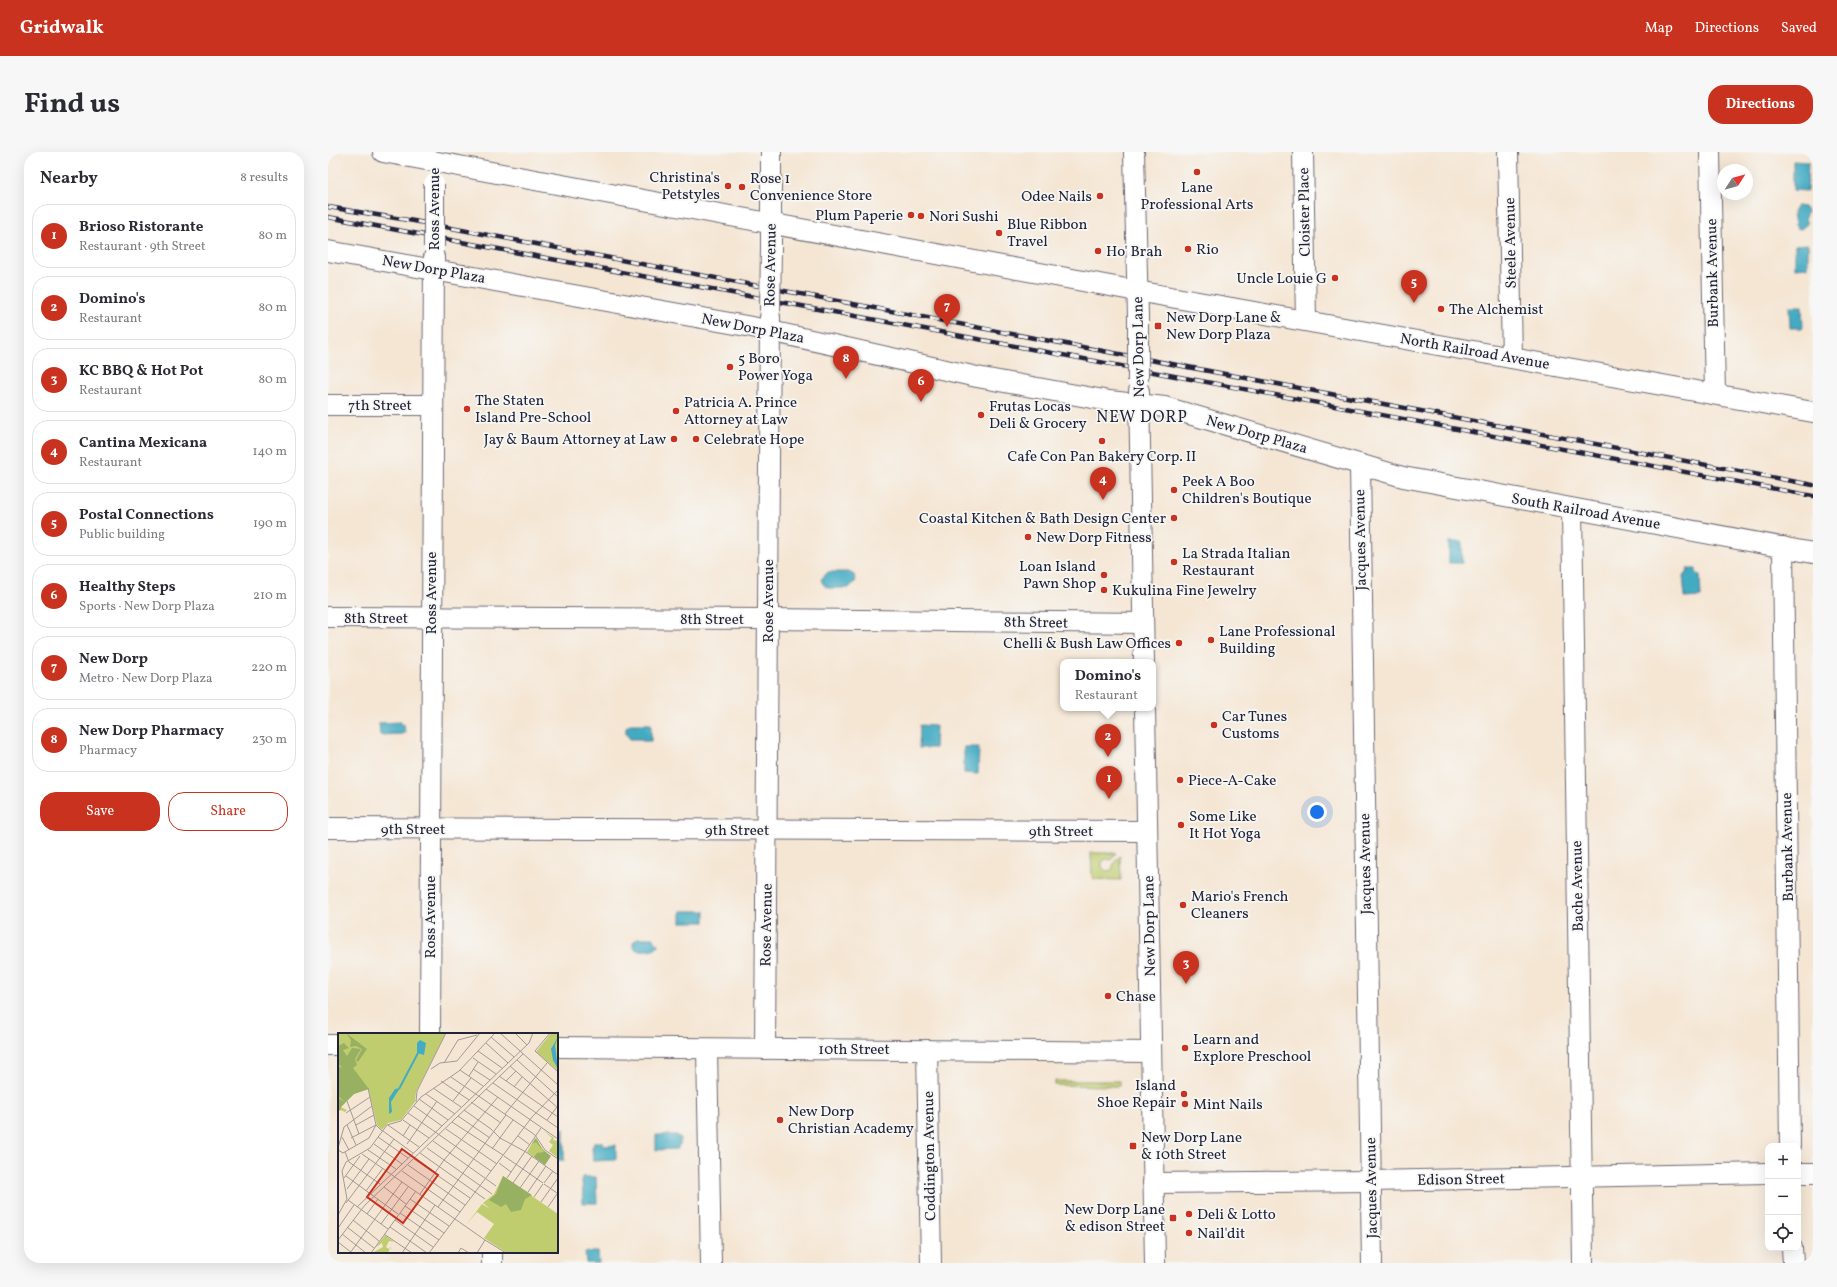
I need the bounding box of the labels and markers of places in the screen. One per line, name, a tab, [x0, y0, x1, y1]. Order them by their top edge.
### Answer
marker: Lane Professional Arts	[1192, 167, 1202, 177]
place label: Christina's Petstyles	[649, 168, 720, 206]
place label: Rose 1 Convenience Store	[750, 169, 872, 207]
place label: Lane Professional Arts	[1141, 178, 1254, 216]
marker: Christina's Petstyles	[723, 181, 733, 191]
marker: Rose 1 Convenience Store	[737, 182, 747, 192]
place label: Odee Nails	[1021, 187, 1092, 208]
marker: Odee Nails	[1095, 191, 1105, 201]
place label: Plum Paperie	[815, 206, 903, 227]
place label: Nori Sushi	[929, 207, 999, 228]
marker: Plum Paperie	[906, 210, 916, 220]
marker: Nori Sushi	[916, 211, 926, 221]
place label: Blue Ribbon Travel	[1007, 215, 1087, 253]
marker: Blue Ribbon Travel	[994, 228, 1004, 238]
place label: Rio	[1196, 240, 1219, 261]
place label: Ho' Brah	[1106, 242, 1163, 263]
marker: Rio	[1183, 244, 1193, 254]
marker: Ho' Brah	[1093, 246, 1103, 256]
place label: Uncle Louie G	[1237, 269, 1327, 290]
pin: 5	[1401, 270, 1427, 303]
marker: Uncle Louie G	[1330, 273, 1340, 283]
pin: 7	[934, 294, 960, 327]
place label: The Alchemist	[1449, 300, 1543, 321]
marker: The Alchemist	[1436, 304, 1446, 314]
place label: New Dorp Lane & New Dorp Plaza	[1166, 308, 1281, 346]
marker: New Dorp Lane & New Dorp Plaza	[1153, 321, 1163, 331]
pin: 8	[833, 346, 859, 379]
place label: 5 Boro Power Yoga	[738, 349, 813, 387]
marker: 5 Boro Power Yoga	[725, 362, 735, 372]
pin: 6	[908, 369, 934, 402]
place label: The Staten Island Pre-School	[475, 391, 591, 429]
place label: Patricia A. Prince Attorney at Law	[684, 393, 797, 431]
place label: Frutas Locas Deli & Grocery	[989, 397, 1087, 435]
marker: The Staten Island Pre-School	[462, 404, 472, 414]
marker: Patricia A. Prince Attorney at Law	[671, 406, 681, 416]
marker: Frutas Locas Deli & Grocery	[976, 410, 986, 420]
place label: Jay & Baum Attorney at Law	[484, 430, 666, 451]
place label: Celebrate Hope	[704, 430, 804, 451]
marker: Jay & Baum Attorney at Law	[669, 434, 679, 444]
marker: Celebrate Hope	[691, 434, 701, 444]
marker: Cafe Con Pan Bakery Corp. II	[1097, 436, 1107, 446]
place label: Cafe Con Pan Bakery Corp. II	[1008, 447, 1196, 468]
pin: 4	[1090, 467, 1116, 500]
place label: Peek A Boo Children's Boutique	[1182, 472, 1312, 510]
marker: Peek A Boo Children's Boutique	[1169, 485, 1179, 495]
place label: Coastal Kitchen & Bath Design Center	[919, 509, 1166, 530]
marker: Coastal Kitchen & Bath Design Center	[1169, 513, 1179, 523]
place label: New Dorp Fitness	[1036, 528, 1152, 549]
marker: New Dorp Fitness	[1023, 532, 1033, 542]
place label: La Strada Italian Restaurant	[1182, 544, 1291, 582]
place label: Loan Island Pawn Shop	[1019, 557, 1096, 595]
marker: La Strada Italian Restaurant	[1169, 557, 1179, 567]
marker: Loan Island Pawn Shop	[1099, 570, 1109, 580]
place label: Kukulina Fine Jewelry	[1112, 581, 1257, 602]
marker: Kukulina Fine Jewelry	[1099, 585, 1109, 595]
place label: Lane Professional Building	[1219, 622, 1335, 660]
place label: Chelli & Bush Law Offices	[1003, 634, 1171, 655]
marker: Lane Professional Building	[1206, 635, 1216, 645]
marker: Chelli & Bush Law Offices	[1174, 638, 1184, 648]
place label: Car Tunes Customs	[1222, 707, 1287, 745]
marker: Car Tunes Customs	[1209, 720, 1219, 730]
pin: 2	[1095, 724, 1121, 757]
pin: 1	[1096, 766, 1122, 799]
place label: Piece-A-Cake	[1188, 771, 1276, 792]
marker: Piece-A-Cake	[1175, 775, 1185, 785]
place label: Some Like It Hot Yoga	[1189, 807, 1261, 845]
marker: Some Like It Hot Yoga	[1176, 820, 1186, 830]
place label: Mario's French Cleaners	[1191, 887, 1289, 925]
marker: Mario's French Cleaners	[1178, 900, 1188, 910]
pin: 3	[1173, 951, 1199, 984]
place label: Chase	[1116, 987, 1156, 1008]
marker: Chase	[1103, 991, 1113, 1001]
place label: Learn and Explore Preschool	[1193, 1030, 1311, 1068]
marker: Learn and Explore Preschool	[1180, 1043, 1190, 1053]
place label: Island Shoe Repair	[1097, 1076, 1176, 1114]
marker: Island Shoe Repair	[1179, 1089, 1189, 1099]
place label: Mint Nails	[1193, 1095, 1263, 1116]
marker: Mint Nails	[1180, 1099, 1190, 1109]
place label: New Dorp Christian Academy	[788, 1102, 914, 1140]
marker: New Dorp Christian Academy	[775, 1115, 785, 1125]
place label: New Dorp Lane & 10th Street	[1141, 1128, 1242, 1166]
marker: New Dorp Lane & 10th Street	[1128, 1141, 1138, 1151]
place label: New Dorp Lane & edison Street	[1064, 1200, 1165, 1238]
place label: Deli & Lotto	[1197, 1205, 1276, 1226]
marker: Deli & Lotto	[1184, 1209, 1194, 1219]
marker: New Dorp Lane & edison Street	[1168, 1213, 1178, 1223]
place label: Nail'dit	[1197, 1224, 1245, 1245]
marker: Nail'dit	[1184, 1228, 1194, 1238]

